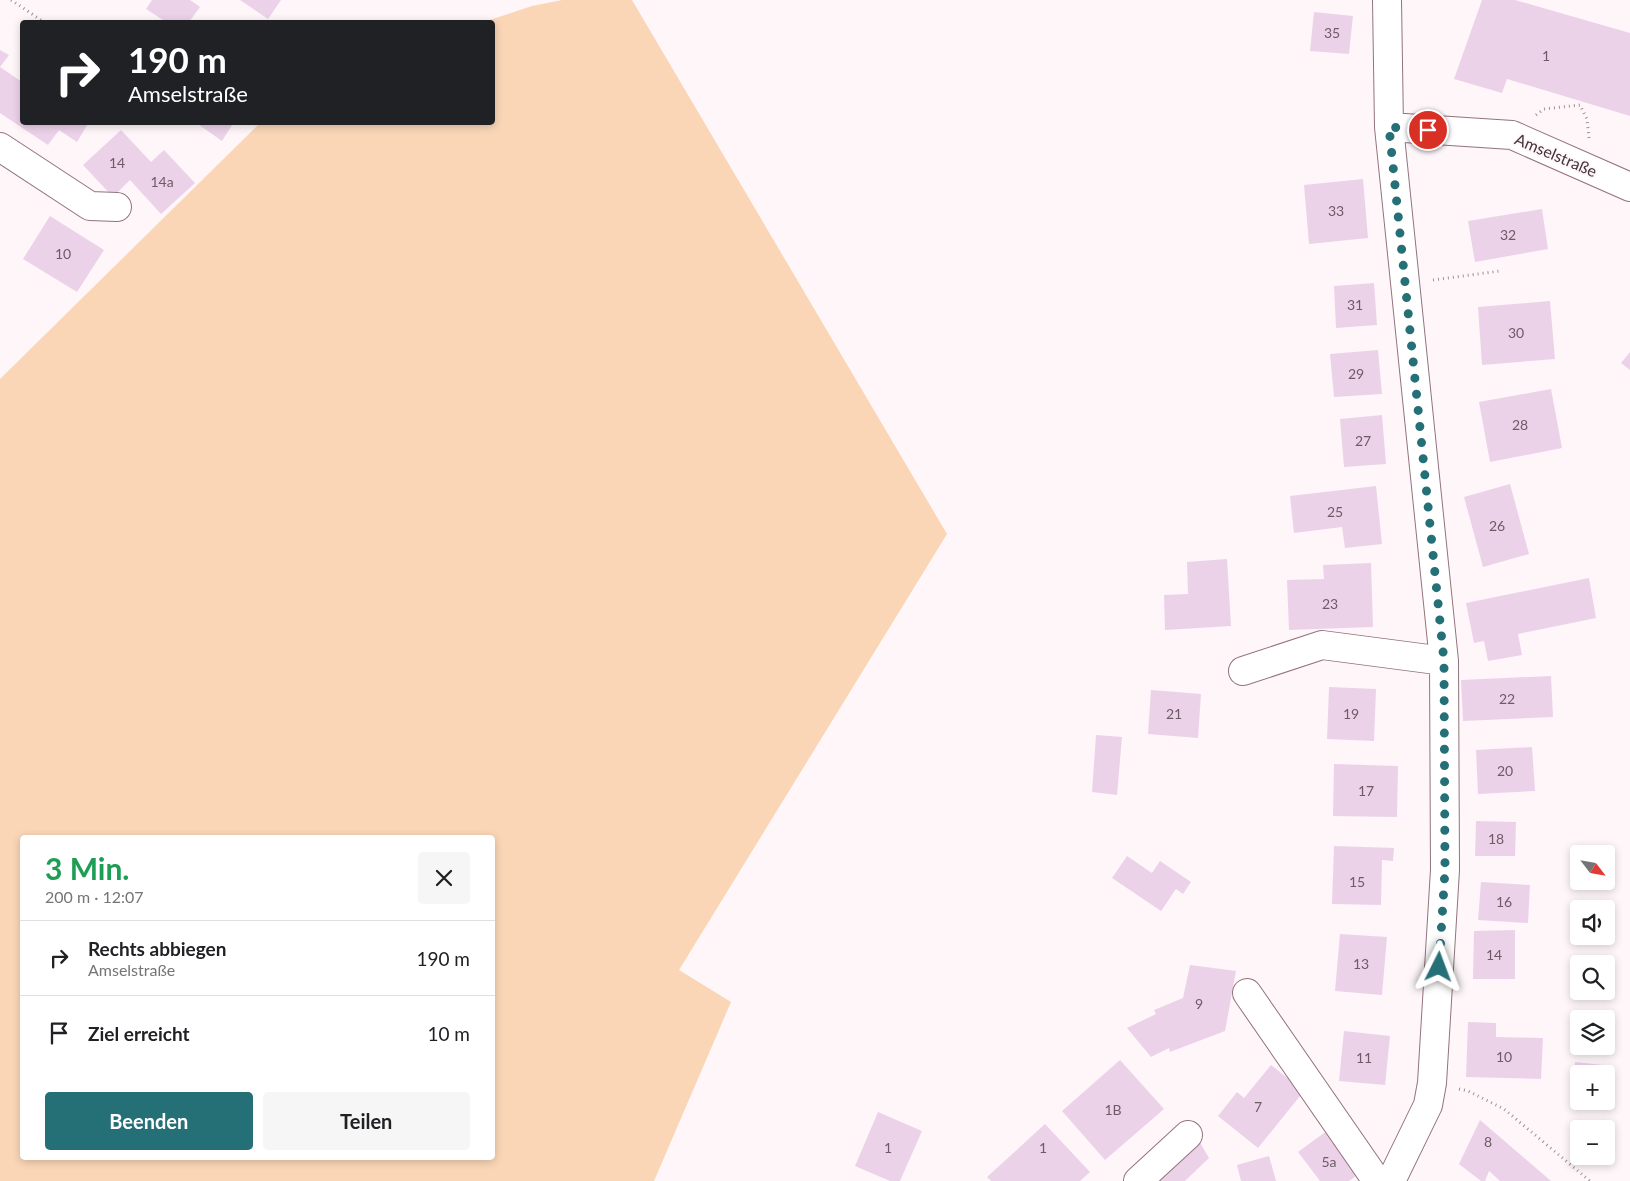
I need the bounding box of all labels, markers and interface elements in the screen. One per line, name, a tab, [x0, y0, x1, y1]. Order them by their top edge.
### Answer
house number: 35	[1324, 24, 1340, 41]
text: 190 m	[128, 38, 227, 80]
icon: right	[45, 40, 110, 105]
house number: 1	[1542, 47, 1550, 64]
text: Amselstraße	[128, 80, 248, 107]
pin	[1407, 109, 1449, 151]
icon: arrive	[1414, 116, 1442, 144]
street label: Amselstraße	[1512, 129, 1600, 180]
house number: 14	[109, 154, 125, 171]
house number: 14a	[150, 173, 174, 190]
house number: 33	[1328, 202, 1344, 219]
house number: 32	[1500, 226, 1516, 243]
house number: 10	[55, 245, 71, 262]
house number: 31	[1347, 296, 1363, 313]
house number: 30	[1508, 324, 1524, 341]
house number: 29	[1348, 365, 1364, 382]
house number: 28	[1512, 416, 1528, 433]
house number: 27	[1355, 432, 1371, 449]
house number: 25	[1327, 503, 1343, 520]
house number: 26	[1489, 517, 1505, 534]
house number: 23	[1322, 595, 1338, 612]
house number: 22	[1499, 690, 1515, 707]
house number: 21	[1166, 705, 1182, 722]
house number: 19	[1343, 705, 1359, 722]
house number: 20	[1497, 762, 1513, 779]
house number: 17	[1358, 782, 1374, 799]
house number: 18	[1488, 830, 1504, 847]
north arrow	[1570, 845, 1615, 890]
map controls	[1570, 845, 1615, 1165]
text: 3 Min.	[45, 850, 130, 886]
button: close	[418, 852, 470, 904]
house number: 15	[1349, 873, 1365, 890]
text: 200 m · 12:07	[45, 887, 144, 906]
house number: 16	[1496, 893, 1512, 910]
button: sound	[1570, 900, 1615, 945]
text: Rechts abbiegen	[88, 937, 226, 960]
position arrow	[1412, 940, 1464, 992]
icon: right	[45, 944, 73, 972]
house number: 14	[1486, 946, 1502, 963]
text: 190 m	[416, 947, 470, 970]
house number: 13	[1353, 955, 1369, 972]
button: search	[1570, 955, 1615, 1000]
text: Amselstraße	[88, 960, 175, 979]
house number: 9	[1195, 995, 1203, 1012]
button: layers	[1570, 1010, 1615, 1055]
icon: arrive	[45, 1019, 73, 1047]
text: Ziel erreicht	[88, 1022, 190, 1045]
text: 10 m	[427, 1022, 470, 1045]
house number: 10	[1496, 1048, 1512, 1065]
house number: 11	[1356, 1049, 1372, 1066]
button: +	[1570, 1065, 1615, 1110]
button: Beenden	[45, 1092, 253, 1150]
button: Teilen	[263, 1092, 470, 1150]
house number: 7	[1254, 1098, 1262, 1115]
house number: 1B	[1104, 1101, 1122, 1118]
button: −	[1570, 1120, 1615, 1165]
house number: 8	[1484, 1133, 1492, 1150]
house number: 1	[884, 1139, 892, 1156]
house number: 1	[1039, 1139, 1047, 1156]
house number: 5a	[1321, 1153, 1337, 1170]

